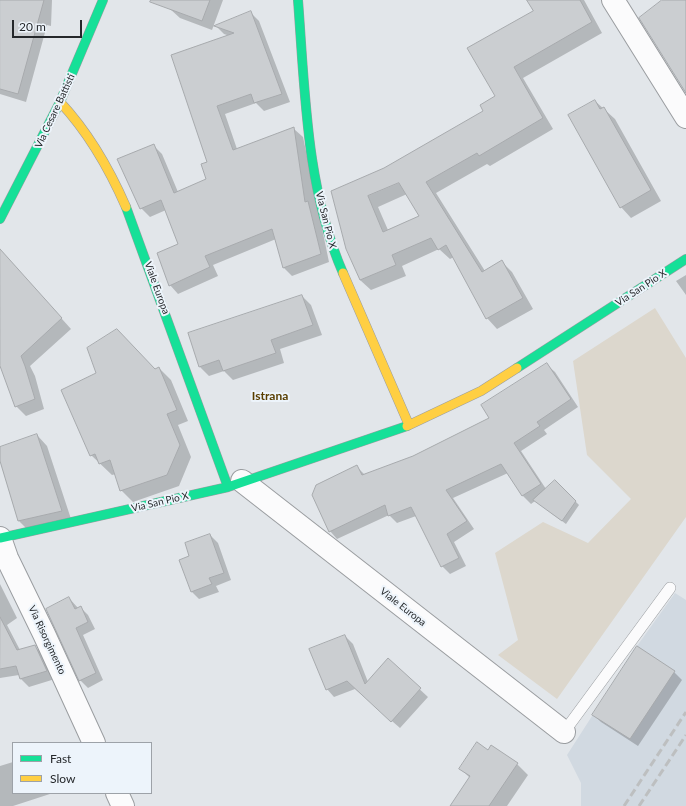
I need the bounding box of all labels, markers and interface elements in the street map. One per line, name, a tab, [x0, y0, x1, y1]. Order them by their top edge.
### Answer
scale bar	[14, 12, 84, 38]
text: 20 m	[19, 19, 46, 34]
street label: Via Cesare Battisti	[33, 72, 77, 150]
street label: Via San Pio X	[313, 190, 339, 250]
street label: Viale Europa	[142, 260, 172, 316]
street label: Via San Pio X	[613, 267, 669, 309]
district label: Istrana	[252, 389, 288, 403]
street label: Via San Pio X	[130, 490, 190, 514]
street label: Viale Europa	[378, 585, 428, 629]
street label: Via Risorgimento	[26, 604, 68, 676]
legend	[12, 742, 152, 794]
text: Fast	[50, 751, 71, 766]
text: Slow	[50, 771, 75, 786]

